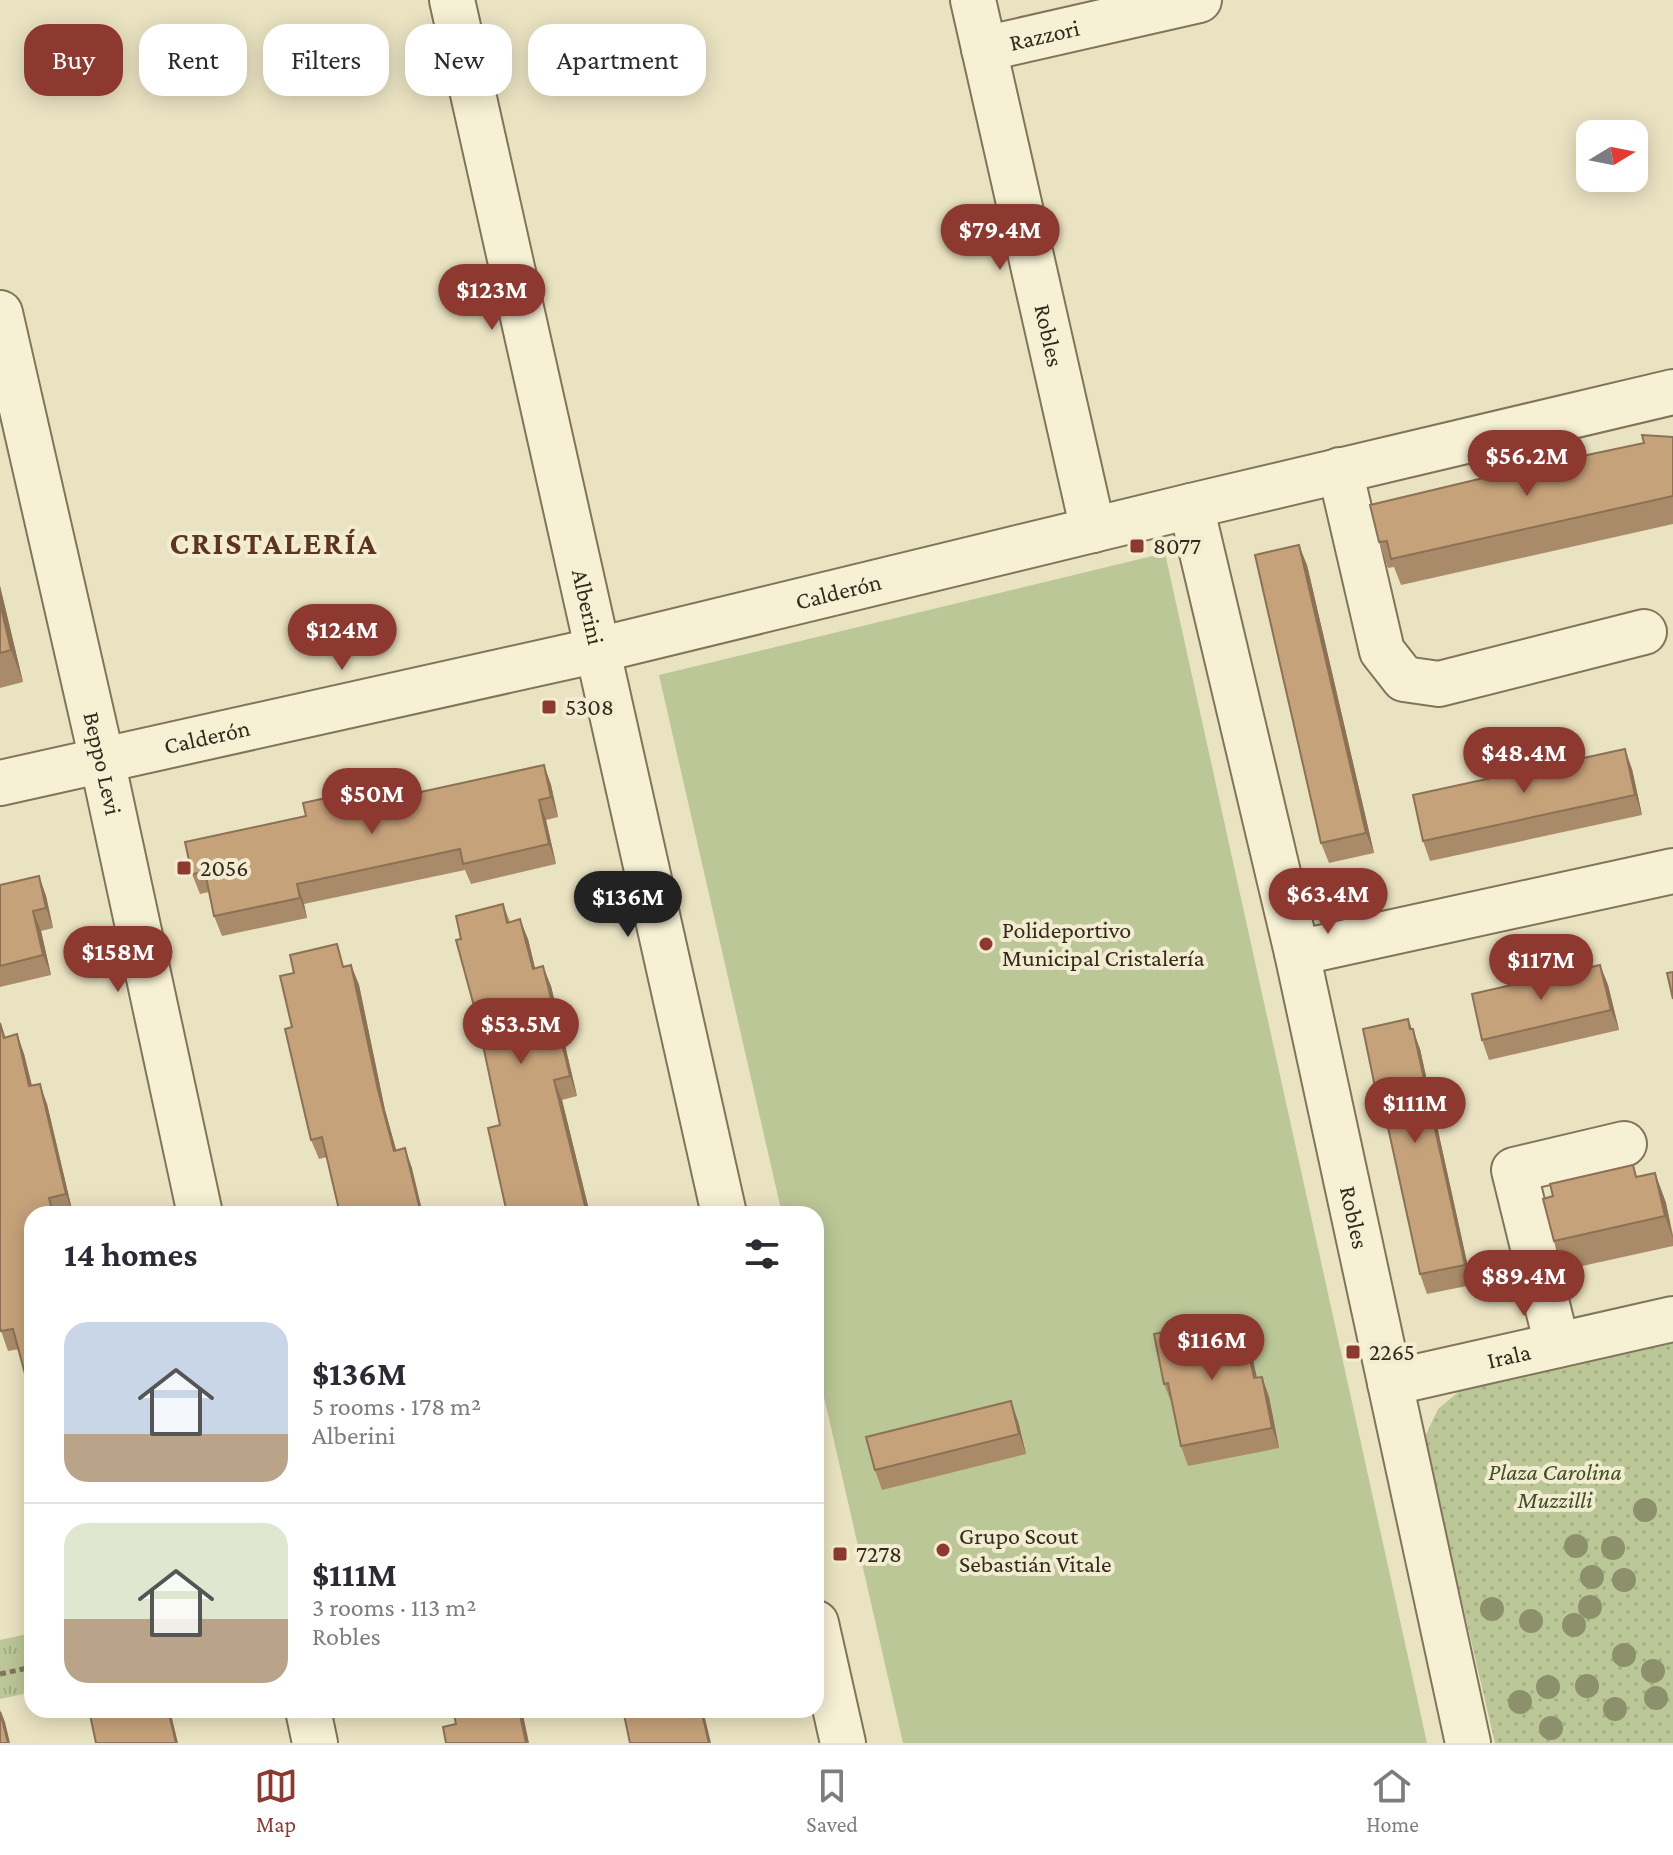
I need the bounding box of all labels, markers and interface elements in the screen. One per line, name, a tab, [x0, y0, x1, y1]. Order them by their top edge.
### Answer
street label: Razzori	[1007, 14, 1082, 56]
chip: Buy	[24, 24, 123, 96]
chip: Rent	[139, 24, 247, 96]
chip: Filters	[263, 24, 389, 96]
chip: New	[405, 24, 512, 96]
chip: Apartment	[528, 24, 706, 96]
north arrow	[1576, 120, 1648, 192]
map controls	[1576, 120, 1648, 192]
pin: $79.4M	[935, 204, 1065, 272]
text: $79.4M	[959, 215, 1041, 244]
pin: $123M	[436, 264, 548, 332]
text: $123M	[456, 275, 528, 304]
street label: Robles	[1029, 301, 1070, 369]
pin: $56.2M	[1462, 430, 1592, 498]
text: $56.2M	[1486, 441, 1568, 470]
district label: CRISTALERÍA	[170, 525, 378, 561]
place label: 8077	[1153, 532, 1201, 559]
marker: 8077	[1128, 537, 1146, 555]
street label: Alberini	[567, 566, 610, 647]
street label: Calderón	[793, 568, 884, 615]
pin: $124M	[286, 604, 398, 672]
text: $124M	[306, 615, 378, 644]
place label: 5308	[565, 693, 614, 720]
marker: 5308	[540, 698, 558, 716]
street label: Beppo Levi	[78, 709, 128, 818]
street label: Calderón	[161, 714, 253, 759]
pin: $48.4M	[1459, 727, 1589, 795]
text: $48.4M	[1481, 738, 1567, 767]
pin: $50M	[325, 768, 419, 836]
text: $50M	[340, 779, 404, 808]
place label: 2056	[200, 854, 249, 881]
marker: 2056	[175, 859, 193, 877]
pin: $63.4M	[1263, 868, 1393, 936]
pin: $136M	[572, 871, 684, 939]
text: $63.4M	[1287, 879, 1369, 908]
text: $136M	[592, 882, 664, 911]
place label: Polideportivo Municipal Cristalería	[1002, 916, 1205, 971]
pin: $158M	[62, 926, 174, 994]
pin: $117M	[1485, 934, 1597, 1002]
marker: Polideportivo Municipal Cristalería	[977, 935, 995, 953]
text: $158M	[81, 937, 155, 966]
text: $117M	[1507, 945, 1575, 974]
pin: $53.5M	[456, 998, 586, 1066]
text: $53.5M	[481, 1009, 561, 1038]
pin: $111M	[1359, 1077, 1471, 1145]
text: $111M	[1383, 1088, 1447, 1117]
street label: Robles	[1335, 1183, 1375, 1251]
icon: filters	[740, 1232, 784, 1276]
text: 14 homes	[64, 1236, 197, 1273]
pin: $89.4M	[1459, 1250, 1589, 1318]
text: $89.4M	[1482, 1261, 1566, 1290]
pin: $116M	[1156, 1314, 1268, 1382]
text: $116M	[1177, 1325, 1247, 1354]
place label: 2265	[1369, 1338, 1415, 1365]
street label: Irala	[1485, 1338, 1533, 1374]
marker: 2265	[1344, 1343, 1362, 1361]
icon: home	[128, 1354, 224, 1450]
text: $136M	[312, 1355, 406, 1392]
text: 5 rooms · 178 m²	[312, 1392, 481, 1421]
text: Alberini	[312, 1421, 395, 1450]
park label: Plaza Carolina Muzzilli	[1488, 1458, 1622, 1513]
place label: Grupo Scout Sebastián Vitale	[959, 1522, 1112, 1577]
place label: 7278	[856, 1540, 902, 1567]
marker: Grupo Scout Sebastián Vitale	[934, 1541, 952, 1559]
marker: 7278	[831, 1545, 849, 1563]
icon: home	[128, 1555, 224, 1651]
text: $111M	[312, 1556, 397, 1593]
text: 3 rooms · 113 m²	[312, 1593, 476, 1622]
text: Robles	[312, 1622, 381, 1651]
tab: Map	[254, 1764, 298, 1837]
tab: Saved	[806, 1764, 858, 1837]
tab: Home	[1366, 1764, 1419, 1837]

